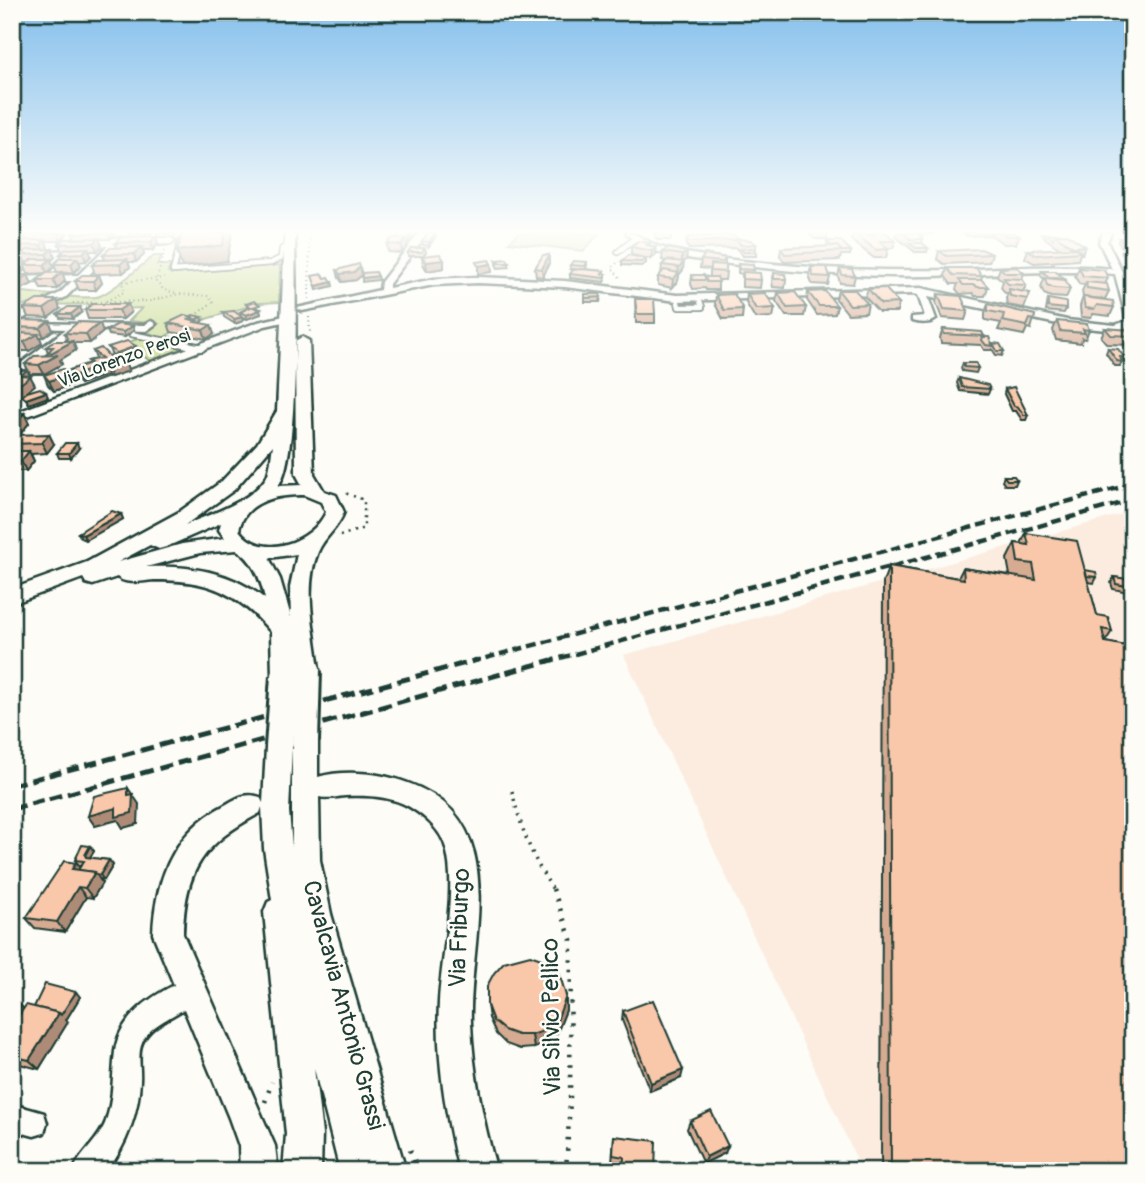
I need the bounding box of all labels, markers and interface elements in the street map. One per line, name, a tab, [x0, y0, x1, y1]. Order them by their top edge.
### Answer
street label: Via Lorenzo Perosi	[55, 324, 194, 393]
street label: Via Friburgo	[443, 868, 476, 988]
street label: Cavalcavia Antonio Grassi	[296, 877, 391, 1133]
street label: Via Silvio Pellico	[536, 938, 567, 1096]

